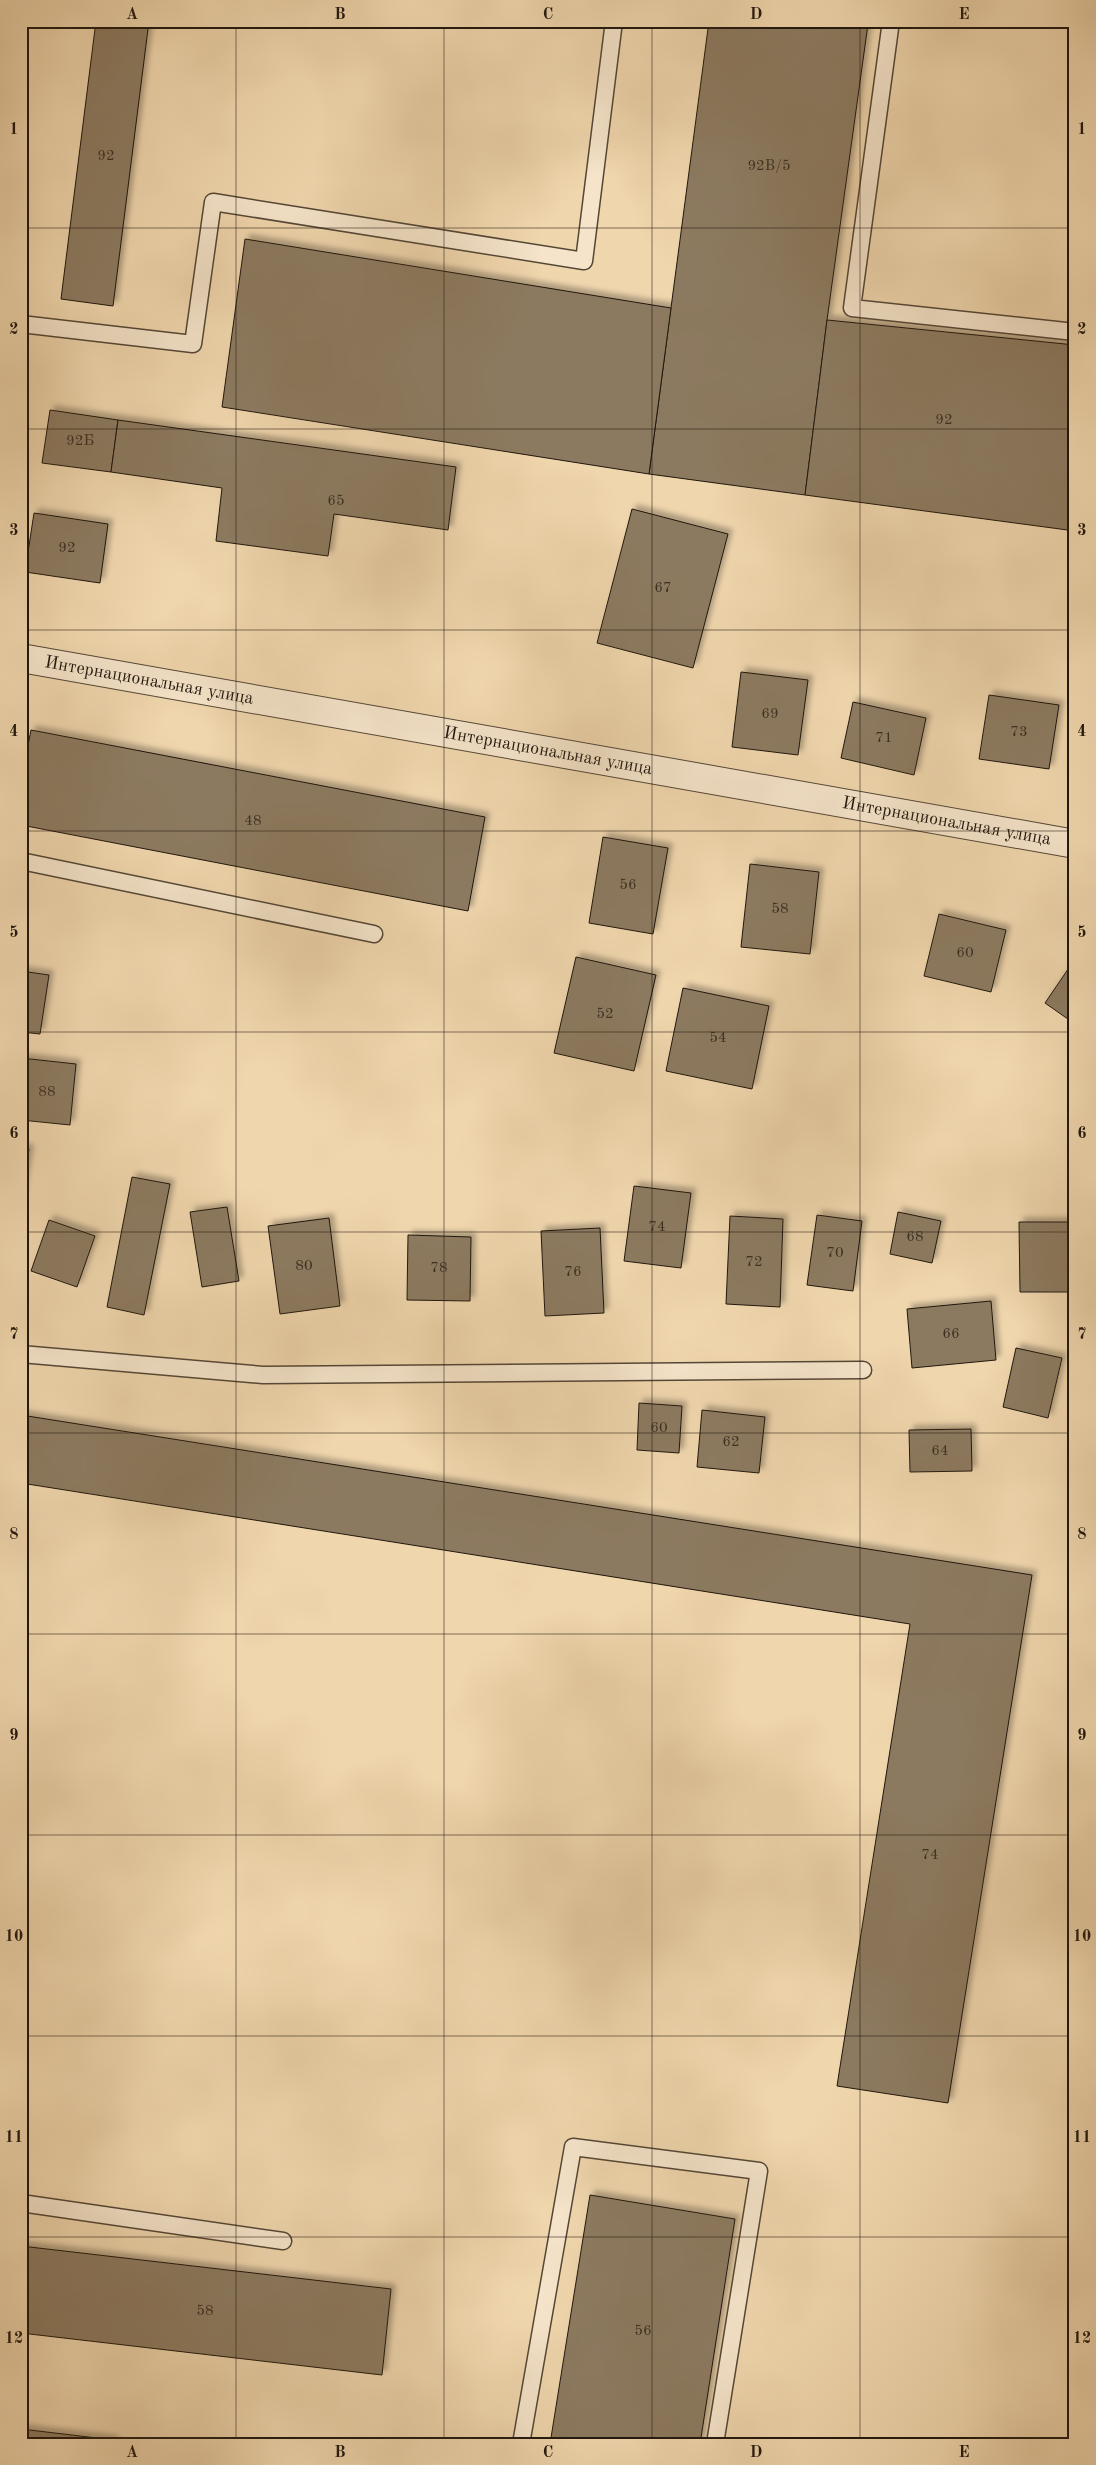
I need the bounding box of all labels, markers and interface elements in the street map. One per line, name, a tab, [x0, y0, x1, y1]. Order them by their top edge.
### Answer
text: A	[126, 7, 138, 23]
text: B	[334, 7, 346, 23]
text: C	[543, 7, 553, 23]
text: D	[750, 7, 762, 23]
text: E	[958, 7, 970, 23]
text: 1	[9, 122, 19, 138]
text: 1	[1077, 122, 1087, 138]
house number: 92	[97, 149, 115, 164]
house number: 92В/5	[747, 159, 791, 174]
text: 2	[9, 322, 19, 338]
text: 2	[1077, 322, 1087, 338]
house number: 92	[935, 413, 953, 428]
house number: 92Б	[66, 434, 94, 449]
house number: 65	[327, 494, 345, 509]
text: 3	[9, 523, 19, 539]
text: 3	[1077, 523, 1087, 539]
house number: 92	[58, 541, 76, 556]
house number: 67	[654, 581, 672, 596]
street label: Интернациональная улица	[43, 653, 255, 708]
house number: 69	[761, 707, 779, 722]
text: 4	[9, 724, 19, 740]
street label: Интернациональная улица	[442, 724, 654, 778]
text: 4	[1077, 724, 1087, 740]
house number: 73	[1010, 725, 1028, 740]
house number: 71	[875, 731, 893, 746]
street label: Интернациональная улица	[841, 794, 1053, 849]
house number: 48	[244, 814, 262, 829]
house number: 56	[619, 878, 637, 893]
house number: 58	[771, 902, 789, 917]
text: 5	[9, 925, 19, 941]
text: 5	[1077, 925, 1087, 941]
house number: 60	[956, 946, 974, 961]
house number: 52	[596, 1007, 614, 1022]
house number: 54	[709, 1031, 727, 1046]
house number: 88	[38, 1085, 56, 1100]
text: 6	[9, 1126, 19, 1142]
text: 6	[1077, 1126, 1087, 1142]
house number: 74	[648, 1220, 666, 1235]
house number: 68	[906, 1230, 924, 1245]
house number: 70	[826, 1246, 844, 1261]
house number: 72	[745, 1255, 763, 1270]
house number: 80	[295, 1259, 313, 1274]
house number: 78	[430, 1261, 448, 1276]
house number: 76	[564, 1265, 582, 1280]
text: 7	[9, 1327, 19, 1343]
house number: 66	[942, 1327, 960, 1342]
text: 7	[1077, 1327, 1087, 1343]
house number: 60	[650, 1421, 668, 1436]
house number: 62	[722, 1435, 740, 1450]
house number: 64	[931, 1444, 949, 1459]
text: 8	[9, 1527, 19, 1543]
text: 8	[1077, 1527, 1087, 1543]
text: 9	[9, 1728, 19, 1744]
text: 9	[1077, 1728, 1087, 1744]
house number: 74	[921, 1848, 939, 1863]
text: 10	[5, 1929, 23, 1945]
text: 10	[1073, 1929, 1091, 1945]
text: 11	[5, 2130, 23, 2146]
text: 11	[1073, 2130, 1091, 2146]
house number: 58	[196, 2304, 214, 2319]
house number: 56	[634, 2324, 652, 2339]
text: 12	[5, 2331, 23, 2347]
text: 12	[1073, 2331, 1091, 2347]
text: A	[126, 2445, 138, 2461]
text: B	[334, 2445, 346, 2461]
text: C	[543, 2445, 553, 2461]
text: D	[750, 2445, 762, 2461]
text: E	[958, 2445, 970, 2461]

